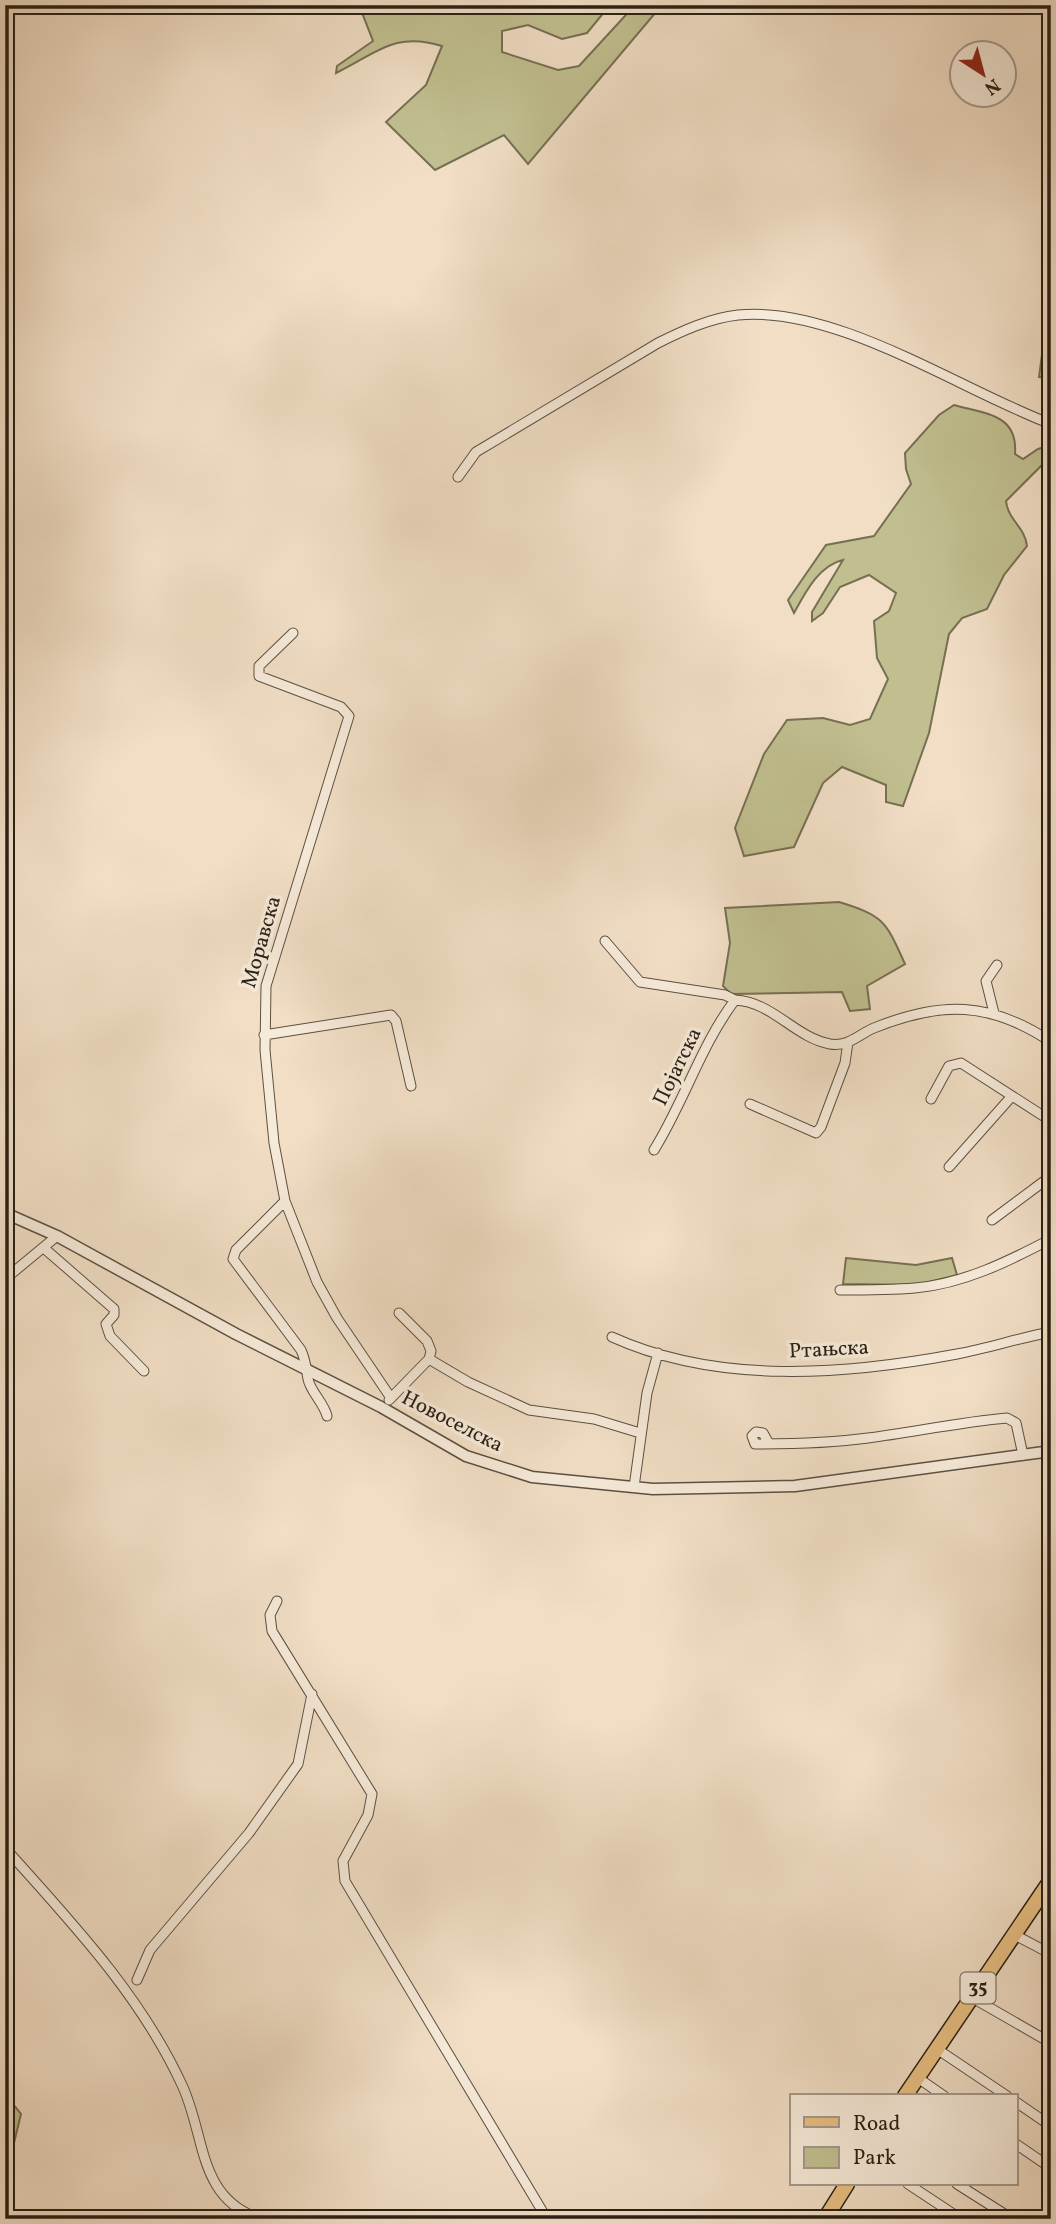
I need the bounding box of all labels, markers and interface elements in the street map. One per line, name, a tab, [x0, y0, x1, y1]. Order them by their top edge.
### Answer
north arrow	[948, 38, 1018, 108]
text: N	[978, 72, 1005, 101]
street label: Моравска	[235, 893, 289, 991]
street label: Појатска	[647, 1023, 709, 1111]
street label: Ртањска	[788, 1333, 870, 1367]
street label: Новоселска	[396, 1384, 508, 1460]
road number: 35	[960, 1972, 996, 2004]
legend	[790, 2094, 1018, 2186]
text: Road	[853, 2110, 900, 2139]
text: Park	[853, 2144, 896, 2173]

